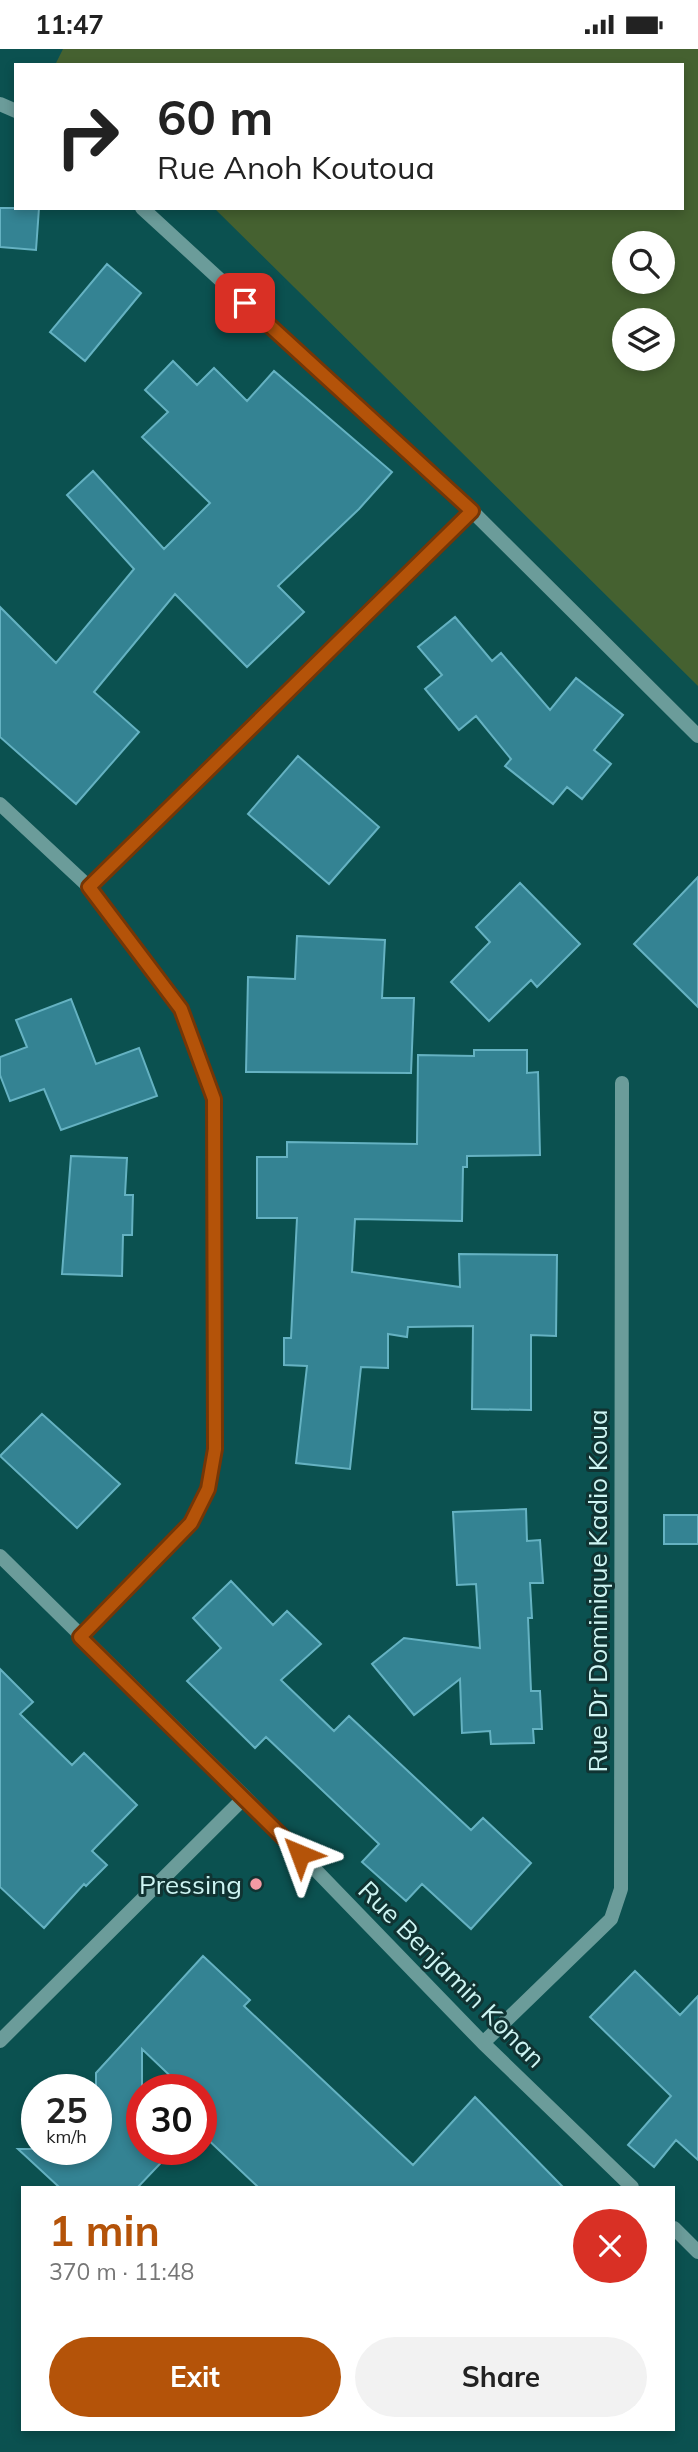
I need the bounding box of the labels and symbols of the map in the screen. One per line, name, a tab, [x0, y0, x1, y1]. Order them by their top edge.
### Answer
pin	[215, 273, 275, 333]
street label: Rue Dr Dominique Kadio Koua	[581, 1410, 614, 1772]
position arrow	[263, 1817, 337, 1891]
place label: Pressing	[139, 1868, 242, 1901]
street label: Rue Benjamin Konan	[352, 1874, 552, 2074]
marker: Pressing	[248, 1876, 264, 1892]
speed limit sign: 30	[126, 2074, 217, 2165]

